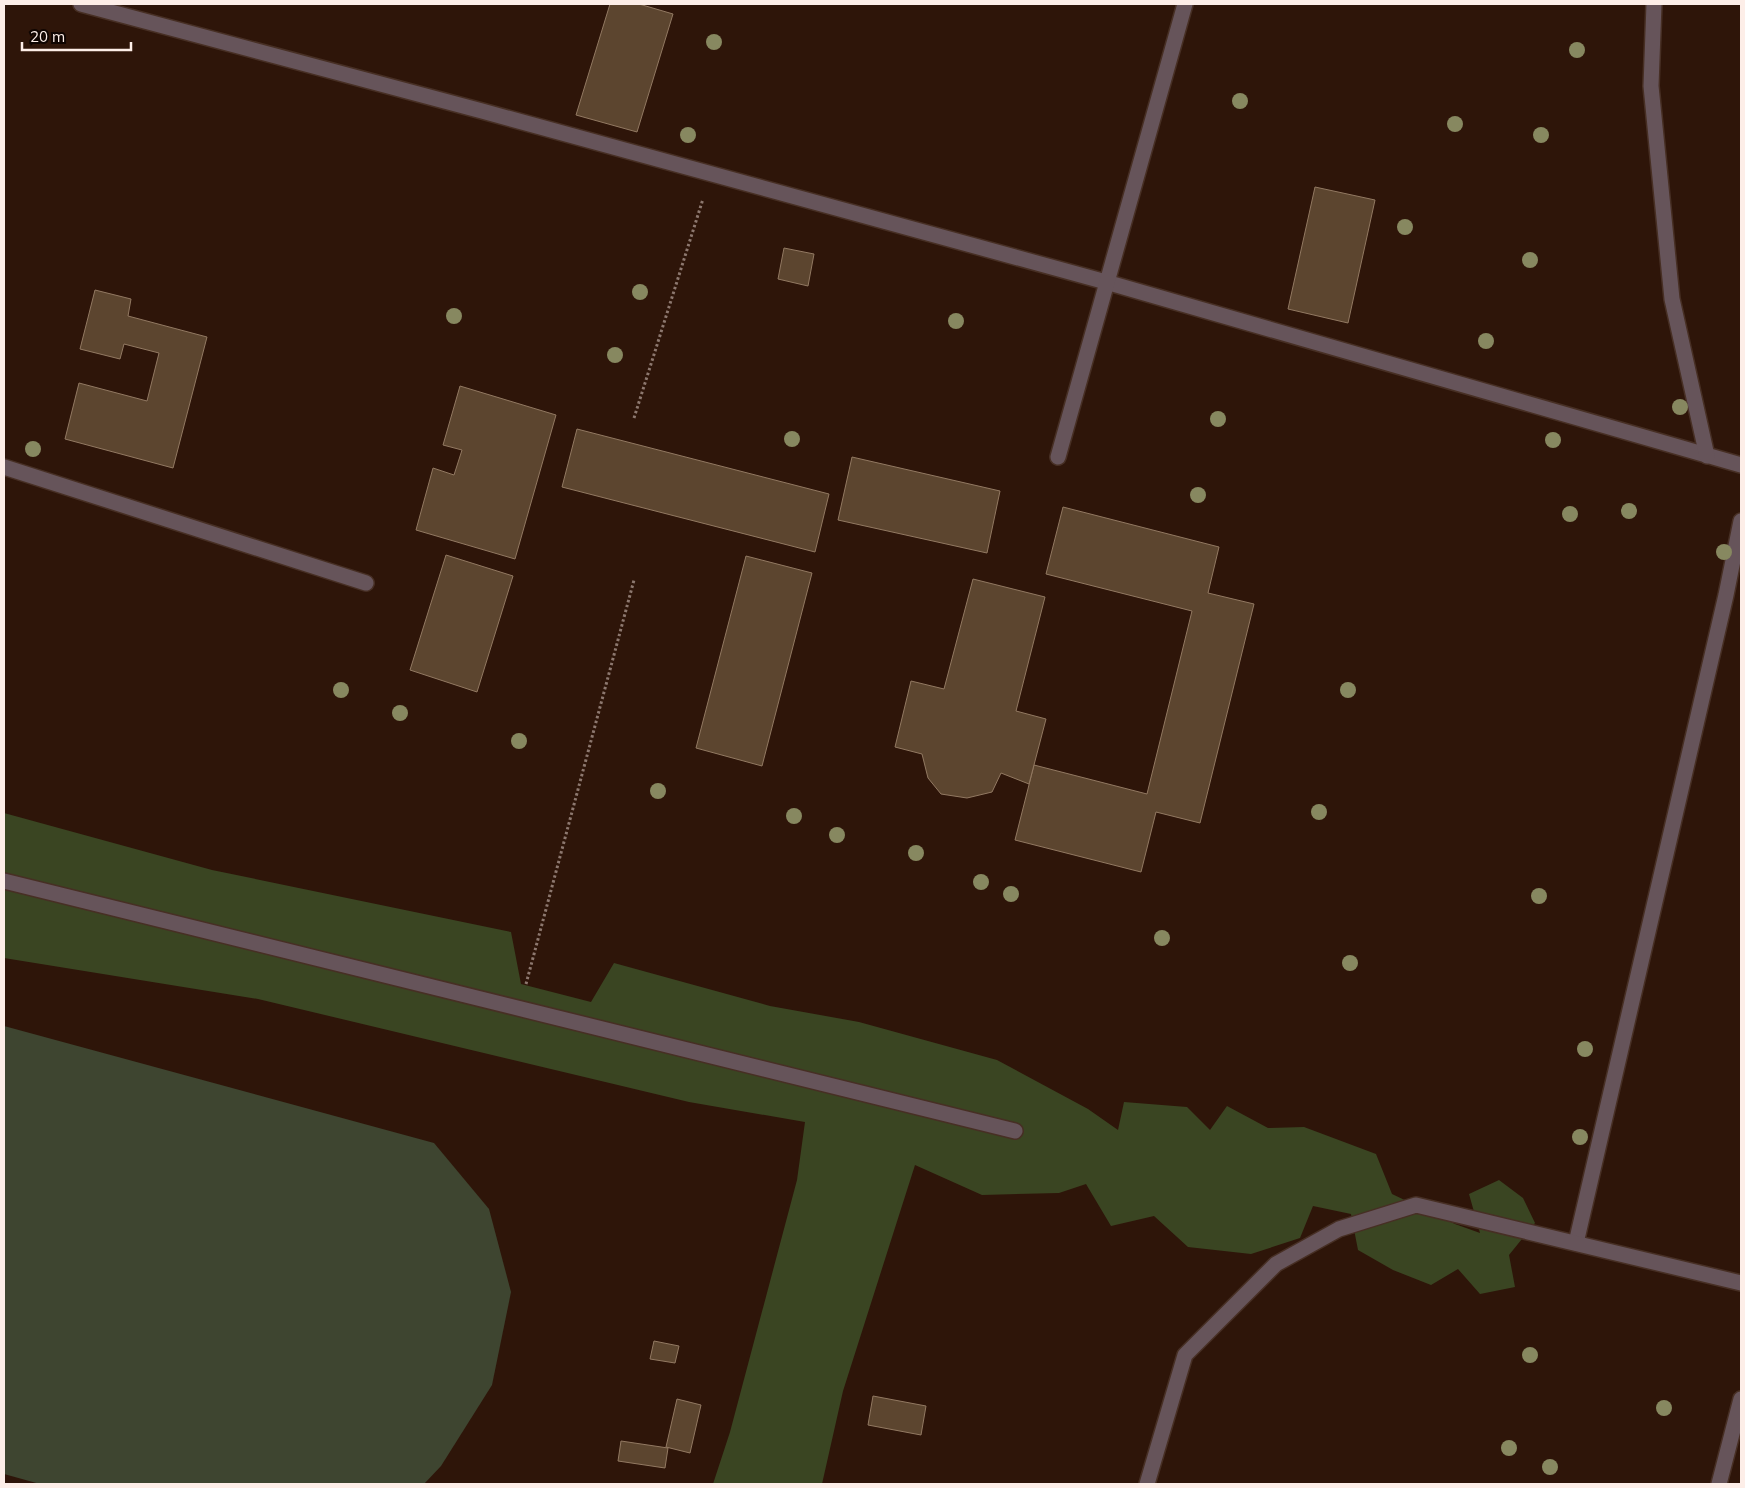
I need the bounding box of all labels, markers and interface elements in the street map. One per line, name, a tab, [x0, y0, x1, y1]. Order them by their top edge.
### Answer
scale bar	[22, 20, 131, 52]
text: 20 m	[30, 27, 65, 46]

